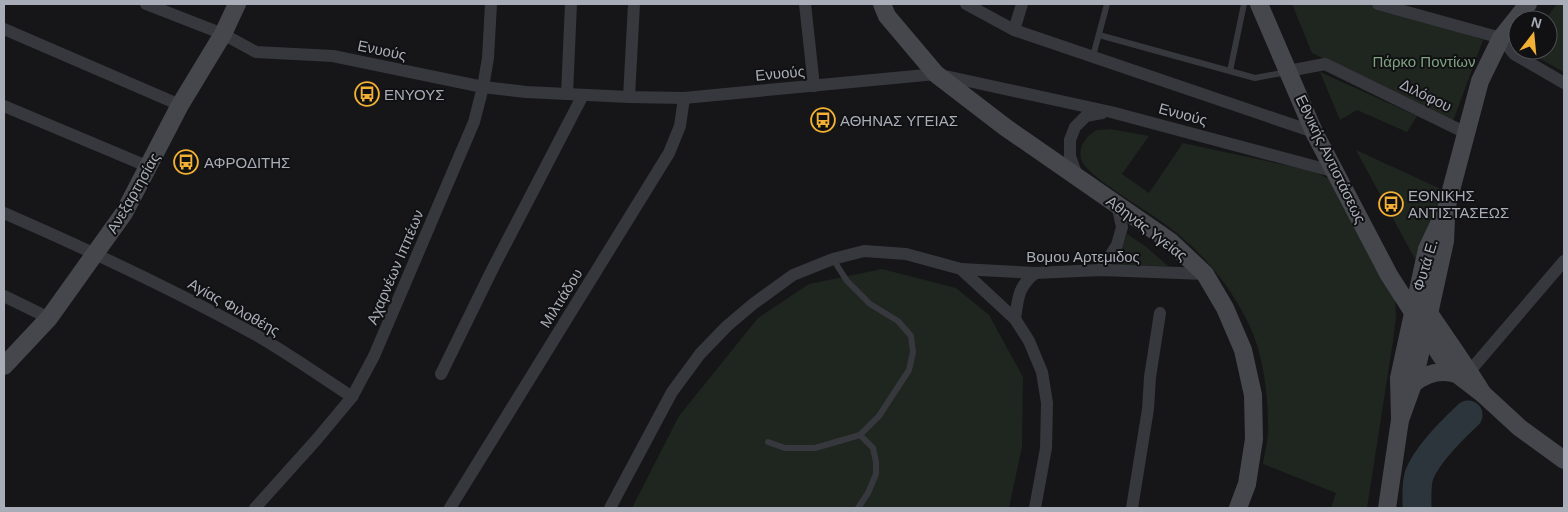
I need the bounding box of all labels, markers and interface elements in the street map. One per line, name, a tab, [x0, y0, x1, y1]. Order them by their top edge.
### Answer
north arrow	[1508, 10, 1558, 60]
text: N	[1530, 13, 1544, 32]
street label: Ενυούς	[356, 37, 408, 63]
park label: Πάρκο Ποντίων	[1372, 53, 1476, 70]
street label: Ενυούς	[755, 62, 805, 84]
street label: Διλόφου	[1397, 75, 1455, 115]
bus stop icon: ΕΝΥΟΥΣ	[354, 81, 380, 107]
place label: ΕΝΥΟΥΣ	[384, 86, 444, 103]
street label: Εθνικής Αντιστάσεως	[1293, 92, 1369, 226]
street label: Ενυούς	[1157, 99, 1209, 129]
bus stop icon: ΑΘΗΝΑΣ ΥΓΕΙΑΣ	[810, 107, 836, 133]
place label: ΑΘΗΝΑΣ ΥΓΕΙΑΣ	[840, 112, 958, 129]
bus stop icon: ΑΦΡΟΔΙΤΗΣ	[173, 149, 199, 175]
street label: Ανεξαρτησίας	[103, 150, 163, 236]
place label: ΑΦΡΟΔΙΤΗΣ	[204, 154, 290, 171]
place label: ΕΘΝΙΚΗΣ ΑΝΤΙΣΤΑΣΕΩΣ	[1408, 187, 1509, 221]
bus stop icon: ΕΘΝΙΚΗΣ ΑΝΤΙΣΤΑΣΕΩΣ	[1378, 191, 1404, 217]
street label: Αθηνάς Υγείας	[1103, 192, 1191, 264]
street label: Αχαρνέων Ιππέων	[363, 207, 427, 327]
street label: Φυτά Ε.	[1409, 237, 1441, 293]
street label: Βομου Αρτεμιδος	[1026, 248, 1140, 265]
street label: Μιλτιάδου	[536, 265, 586, 331]
street label: Αγίας Φιλοθέης	[185, 275, 283, 339]

